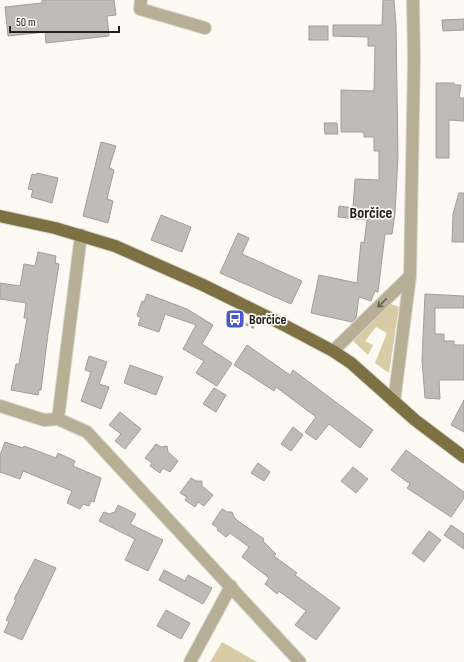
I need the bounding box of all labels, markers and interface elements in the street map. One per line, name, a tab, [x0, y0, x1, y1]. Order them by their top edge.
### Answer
scale bar	[10, 8, 119, 34]
text: 50 m	[16, 15, 36, 30]
district label: Borčice	[350, 204, 393, 223]
one-way arrow	[377, 298, 387, 308]
bus stop icon: Borčice	[224, 308, 246, 330]
place label: Borčice	[249, 311, 287, 328]

